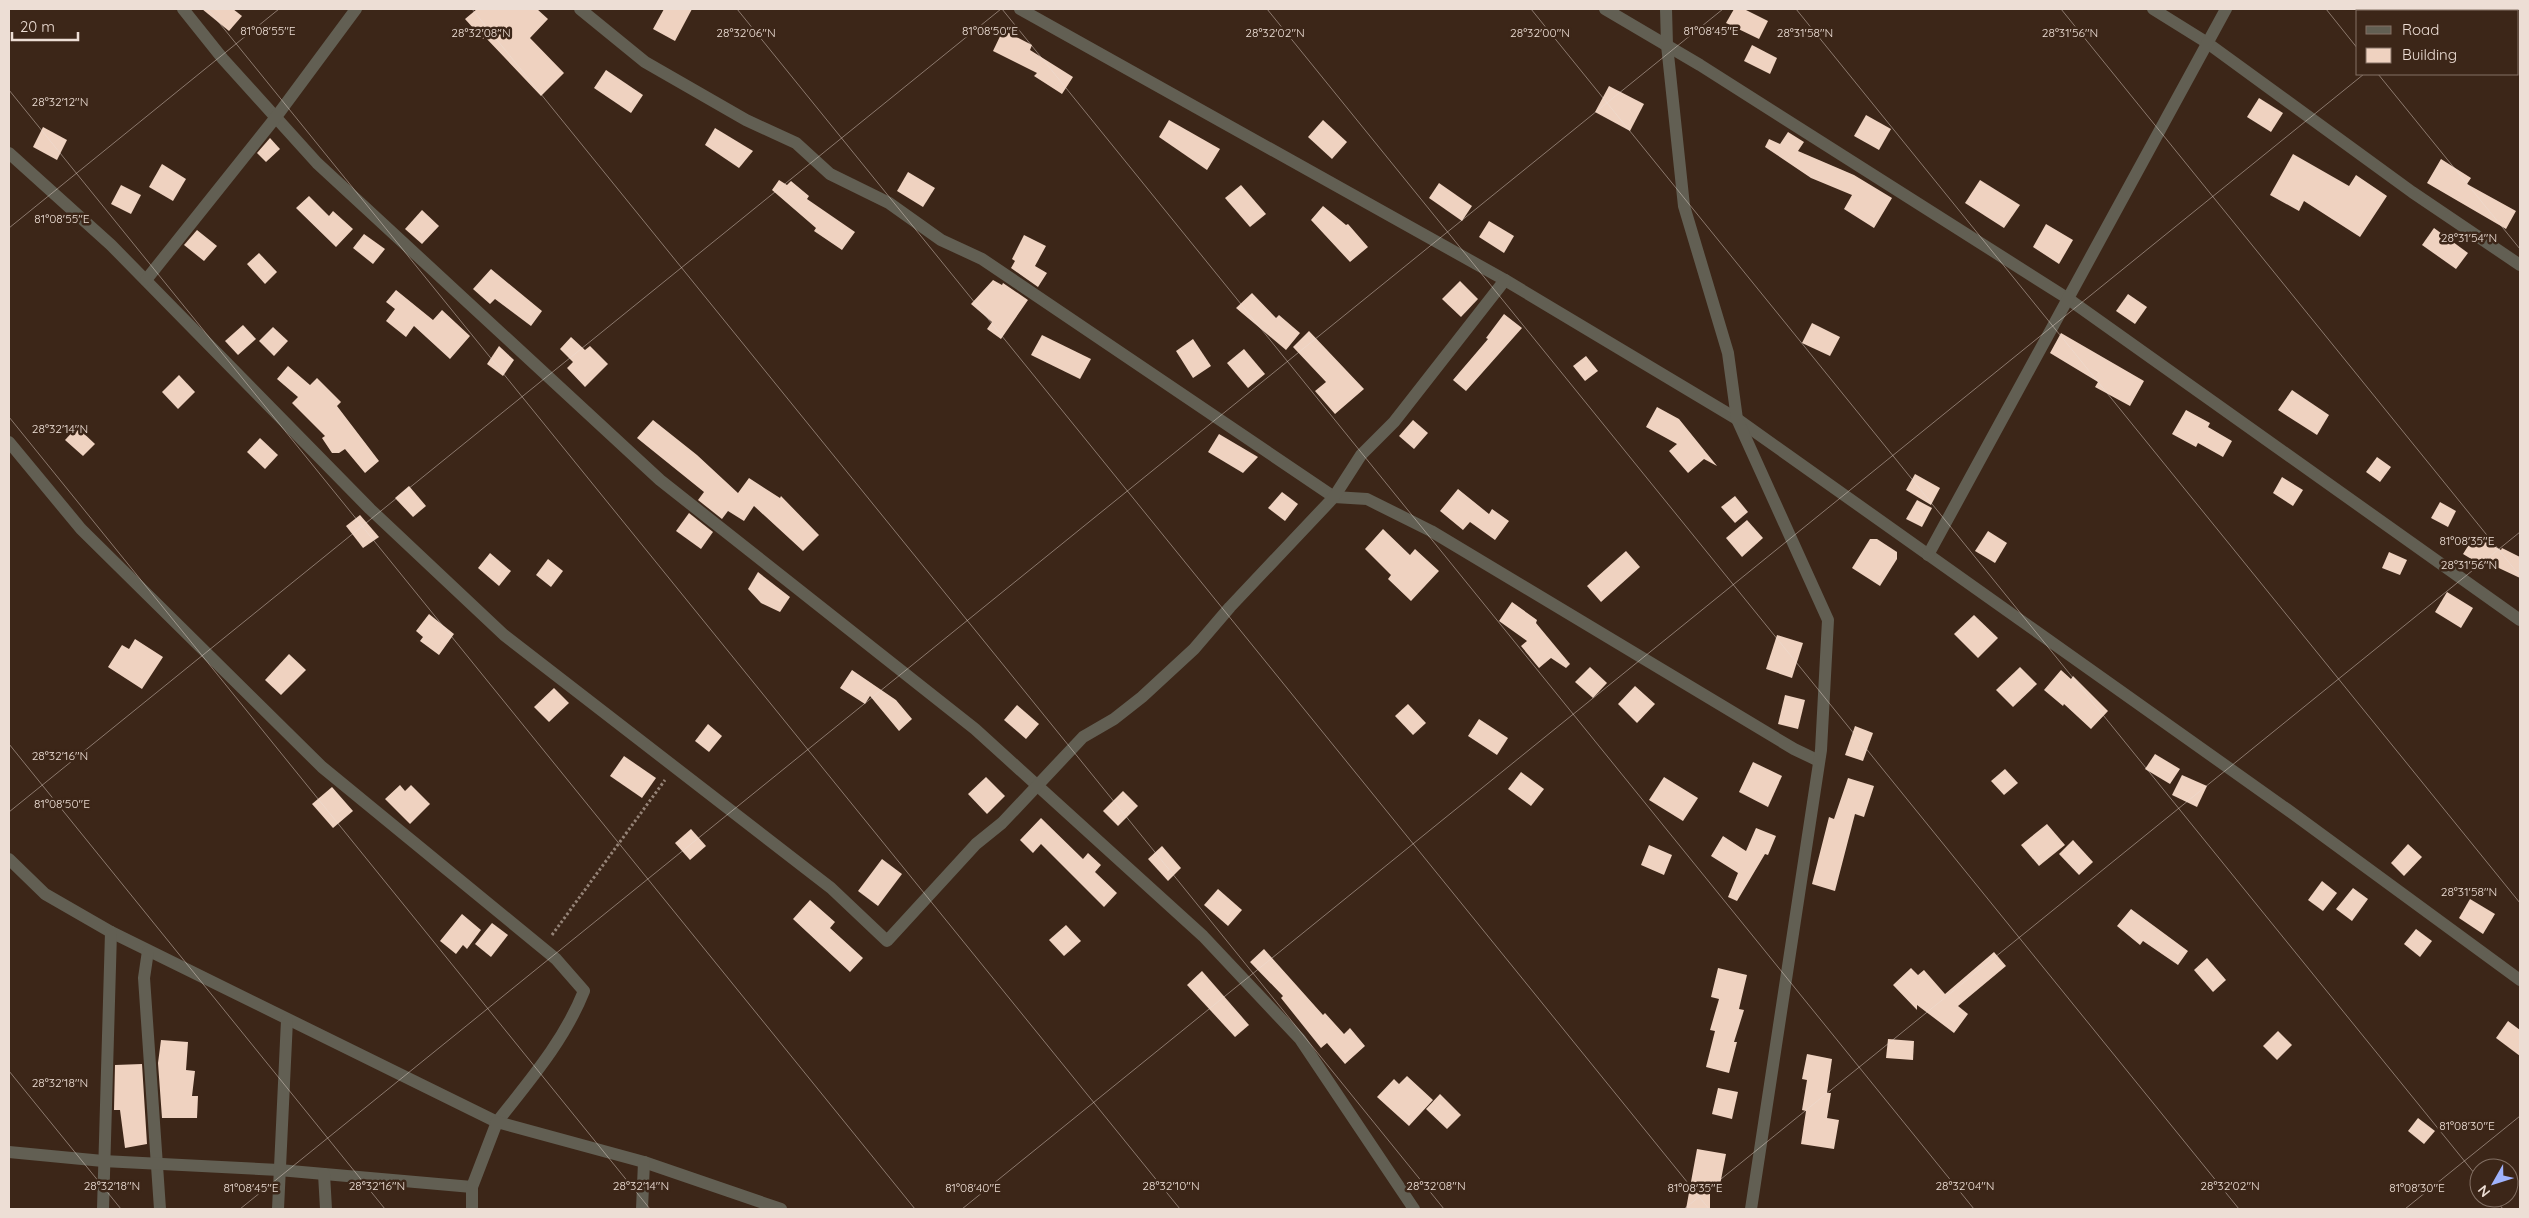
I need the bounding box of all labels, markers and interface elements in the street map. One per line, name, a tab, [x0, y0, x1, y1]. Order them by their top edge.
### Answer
scale bar	[12, 10, 79, 42]
legend	[2356, 10, 2519, 75]
text: 20 m	[20, 17, 55, 36]
text: Road	[2402, 20, 2439, 39]
text: 81°08'55"E	[240, 23, 296, 38]
text: 81°08'50"E	[962, 23, 1018, 38]
text: 81°08'45"E	[1683, 23, 1739, 38]
text: 28°32'08"N	[451, 25, 511, 40]
text: 28°32'06"N	[716, 25, 776, 40]
text: 28°32'02"N	[1245, 25, 1305, 40]
text: 28°32'00"N	[1510, 25, 1570, 40]
text: 28°31'58"N	[1777, 25, 1833, 40]
text: 28°31'56"N	[2042, 25, 2098, 40]
text: Building	[2402, 45, 2457, 64]
text: 28°32'12"N	[32, 94, 88, 109]
text: 81°08'55"E	[34, 211, 90, 226]
text: 28°31'54"N	[2441, 230, 2497, 245]
text: 28°32'14"N	[32, 421, 88, 436]
text: 81°08'35"E	[2439, 533, 2495, 548]
text: 28°31'56"N	[2441, 557, 2497, 572]
text: 28°32'16"N	[32, 748, 88, 763]
text: 81°08'50"E	[34, 796, 90, 811]
text: 28°31'58"N	[2441, 884, 2497, 899]
text: 28°32'18"N	[32, 1075, 88, 1090]
text: 81°08'30"E	[2439, 1118, 2495, 1133]
north arrow	[2469, 1158, 2519, 1208]
text: 28°32'18"N	[84, 1178, 140, 1193]
text: 28°32'16"N	[349, 1178, 405, 1193]
text: 28°32'14"N	[613, 1178, 669, 1193]
text: 28°32'10"N	[1142, 1178, 1200, 1193]
text: 28°32'08"N	[1406, 1178, 1466, 1193]
text: 28°32'04"N	[1935, 1178, 1995, 1193]
text: 28°32'02"N	[2200, 1178, 2260, 1193]
text: 81°08'45"E	[223, 1180, 279, 1195]
text: 81°08'40"E	[945, 1180, 1001, 1195]
text: 81°08'35"E	[1667, 1180, 1723, 1195]
text: 81°08'30"E	[2389, 1180, 2445, 1195]
text: N	[2474, 1182, 2494, 1201]

